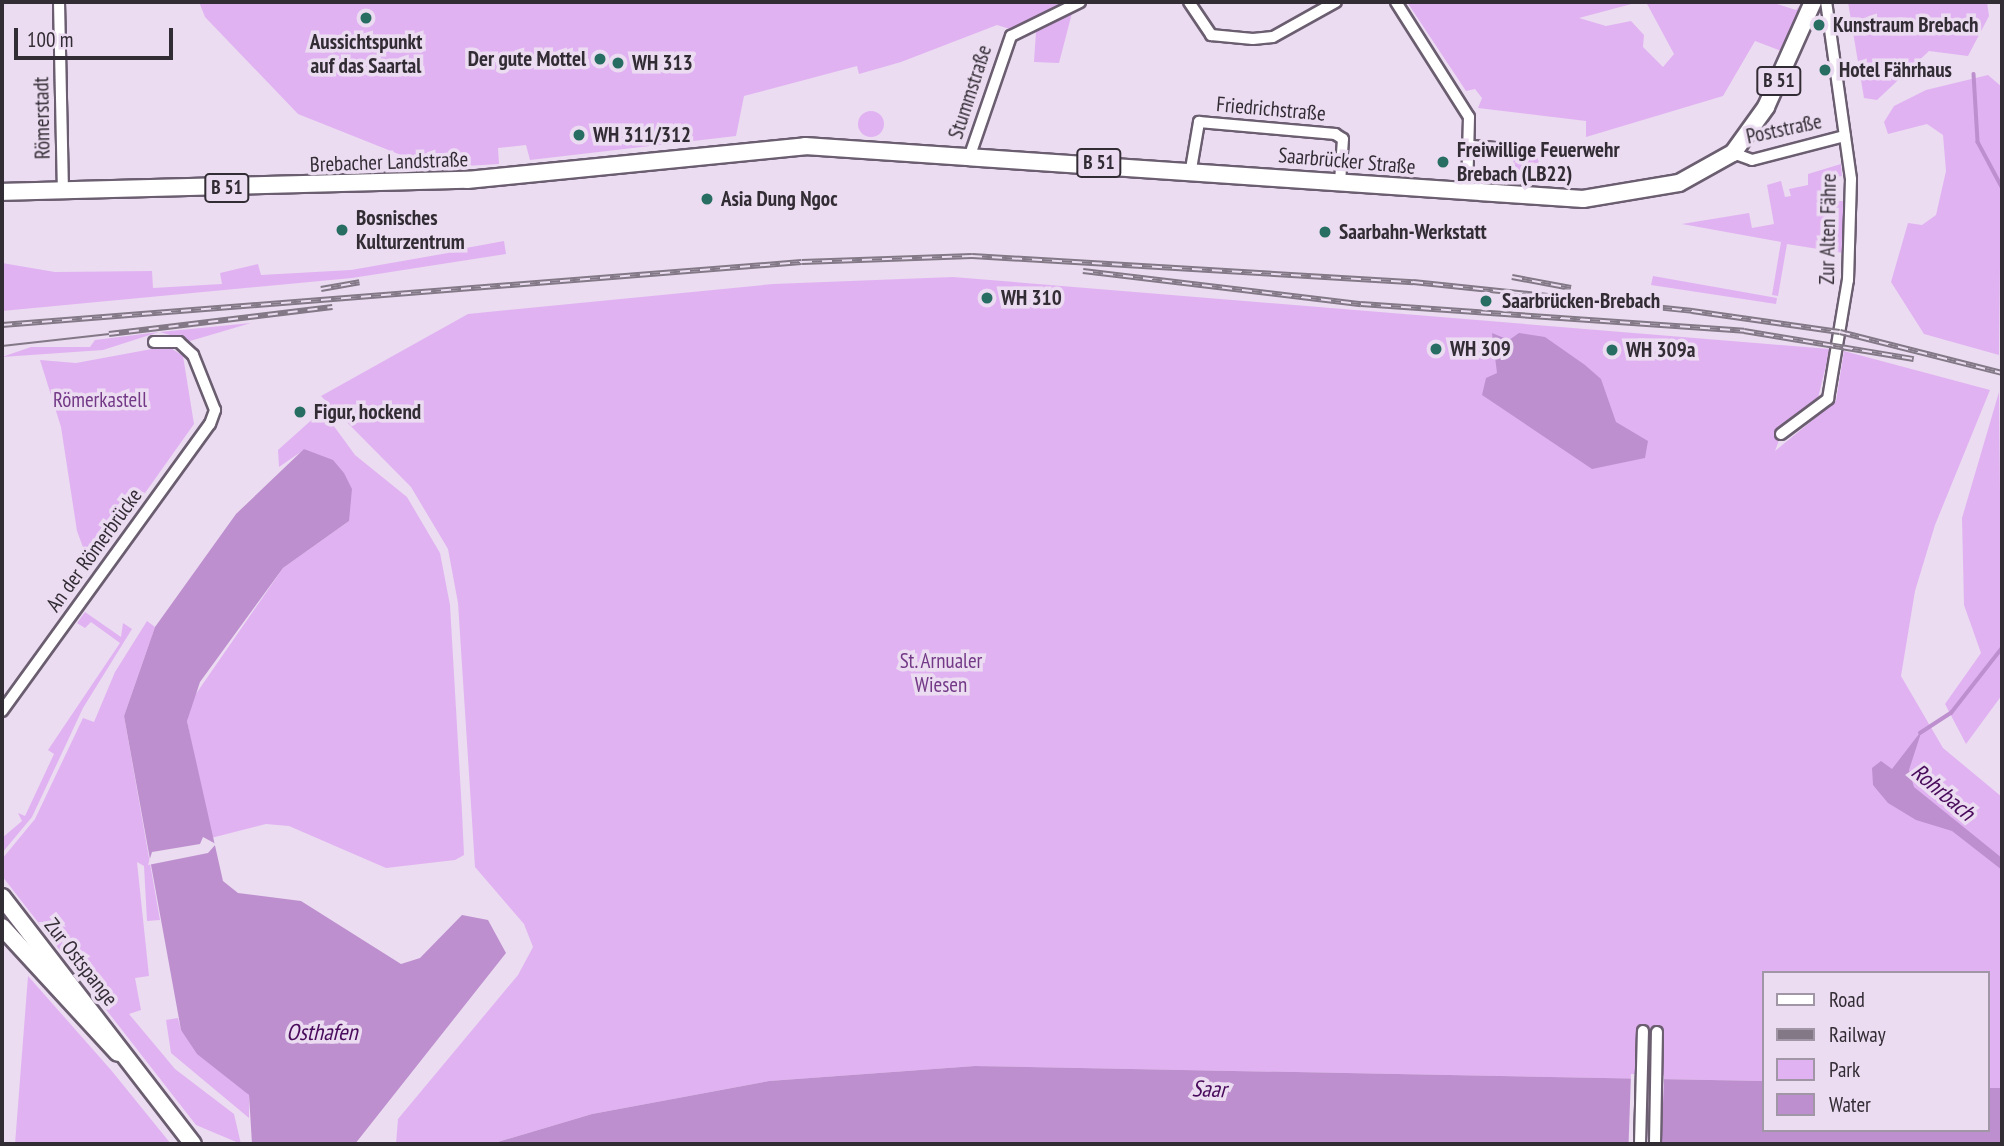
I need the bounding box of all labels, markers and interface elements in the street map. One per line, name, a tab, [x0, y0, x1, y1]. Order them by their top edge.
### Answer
marker: Aussichtspunkt auf das Saartal	[358, 10, 374, 26]
place label: Kunstraum Brebach	[1833, 12, 1978, 38]
scale bar	[18, 14, 177, 58]
marker: Kunstraum Brebach	[1811, 17, 1827, 33]
text: 100 m	[27, 26, 73, 53]
place label: Aussichtspunkt auf das Saartal	[310, 29, 422, 79]
street label: Stummstraße	[943, 42, 997, 142]
place label: Der gute Mottel	[468, 46, 586, 72]
place label: WH 313	[632, 50, 693, 76]
marker: Der gute Mottel	[592, 51, 608, 67]
marker: WH 313	[610, 55, 626, 71]
place label: Hotel Fährhaus	[1839, 57, 1952, 83]
marker: Hotel Fährhaus	[1817, 62, 1833, 78]
road number: B 51	[1756, 66, 1802, 96]
street label: Römerstadt	[29, 77, 55, 159]
street label: Friedrichstraße	[1215, 92, 1327, 126]
street label: Poststraße	[1744, 109, 1824, 149]
place label: WH 311/312	[593, 122, 691, 148]
marker: WH 311/312	[571, 127, 587, 143]
place label: Freiwillige Feuerwehr Brebach (LB22)	[1457, 137, 1620, 187]
street label: Saarbrücker Straße	[1277, 142, 1417, 180]
street label: Brebacher Landstraße	[309, 147, 469, 177]
road number: B 51	[1076, 148, 1122, 178]
marker: Freiwillige Feuerwehr Brebach (LB22)	[1435, 154, 1451, 170]
road number: B 51	[204, 172, 250, 204]
street label: Zur Alten Fähre	[1814, 173, 1842, 285]
place label: Asia Dung Ngoc	[721, 186, 838, 212]
marker: Asia Dung Ngoc	[699, 191, 715, 207]
place label: Bosnisches Kulturzentrum	[356, 205, 465, 255]
place label: Saarbahn-Werkstatt	[1339, 219, 1487, 245]
marker: Bosnisches Kulturzentrum	[334, 222, 350, 238]
marker: Saarbahn-Werkstatt	[1317, 224, 1333, 240]
place label: WH 310	[1001, 285, 1062, 311]
place label: Saarbrücken-Brebach	[1502, 288, 1660, 314]
marker: WH 310	[979, 290, 995, 306]
marker: Saarbrücken-Brebach	[1476, 291, 1496, 311]
place label: WH 309	[1450, 336, 1511, 362]
place label: WH 309a	[1626, 337, 1695, 363]
marker: WH 309	[1428, 341, 1444, 357]
marker: WH 309a	[1604, 342, 1620, 358]
park label: Römerkastell	[53, 387, 147, 413]
place label: Figur, hockend	[314, 399, 422, 425]
marker: Figur, hockend	[292, 404, 308, 420]
street label: An der Römerbrücke	[41, 484, 147, 616]
park label: St. Arnualer Wiesen	[899, 648, 983, 698]
water label: Rohrbach	[1906, 758, 1980, 826]
street label: Zur Ostspange	[39, 913, 123, 1011]
legend	[1762, 971, 1990, 1132]
text: Road	[1829, 986, 1865, 1013]
water label: Osthafen	[286, 1018, 358, 1046]
text: Railway	[1829, 1021, 1886, 1048]
text: Park	[1829, 1056, 1860, 1083]
water label: Saar	[1191, 1075, 1227, 1103]
text: Water	[1829, 1091, 1871, 1118]

